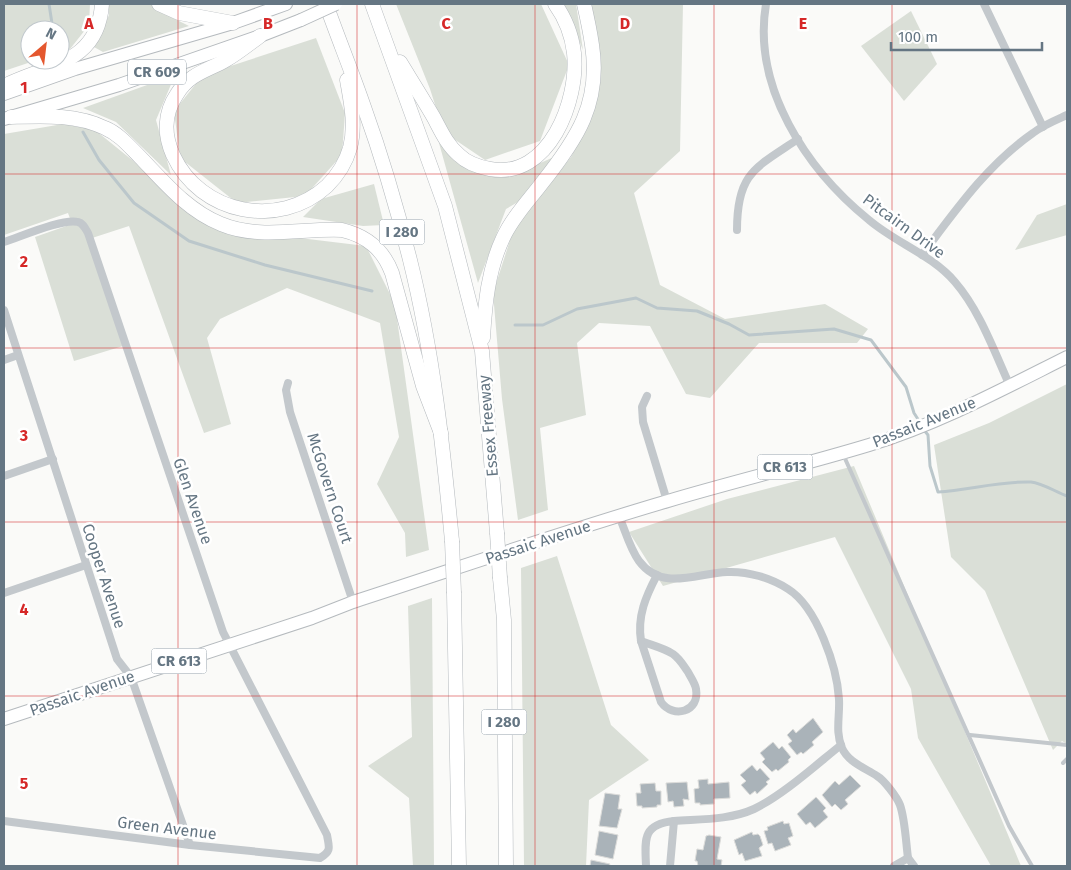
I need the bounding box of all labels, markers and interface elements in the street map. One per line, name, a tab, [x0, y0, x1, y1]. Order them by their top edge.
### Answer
text: A	[83, 14, 94, 33]
text: B	[263, 14, 273, 33]
text: C	[441, 14, 451, 33]
text: D	[620, 14, 630, 33]
text: E	[799, 14, 807, 33]
north arrow	[20, 20, 70, 70]
scale bar	[891, 20, 1042, 52]
text: N	[43, 24, 59, 44]
text: 100 m	[898, 28, 938, 46]
road number: CR 609	[128, 60, 186, 84]
text: 1	[20, 78, 28, 97]
street label: Pitcairn Drive	[859, 190, 949, 262]
road number: I 280	[380, 220, 424, 244]
text: 2	[20, 252, 28, 271]
street label: Essex Freeway	[474, 374, 502, 478]
street label: Passaic Avenue	[870, 393, 978, 451]
text: 3	[19, 426, 28, 445]
street label: McGovern Court	[303, 430, 357, 546]
road number: CR 613	[758, 454, 812, 480]
street label: Glen Avenue	[169, 455, 217, 547]
street label: Passaic Avenue	[483, 516, 593, 568]
street label: Cooper Avenue	[78, 521, 130, 631]
text: 4	[19, 600, 29, 619]
road number: CR 613	[152, 648, 206, 674]
street label: Passaic Avenue	[27, 666, 137, 720]
road number: I 280	[482, 710, 526, 734]
text: 5	[20, 774, 29, 793]
street label: Green Avenue	[116, 812, 218, 844]

